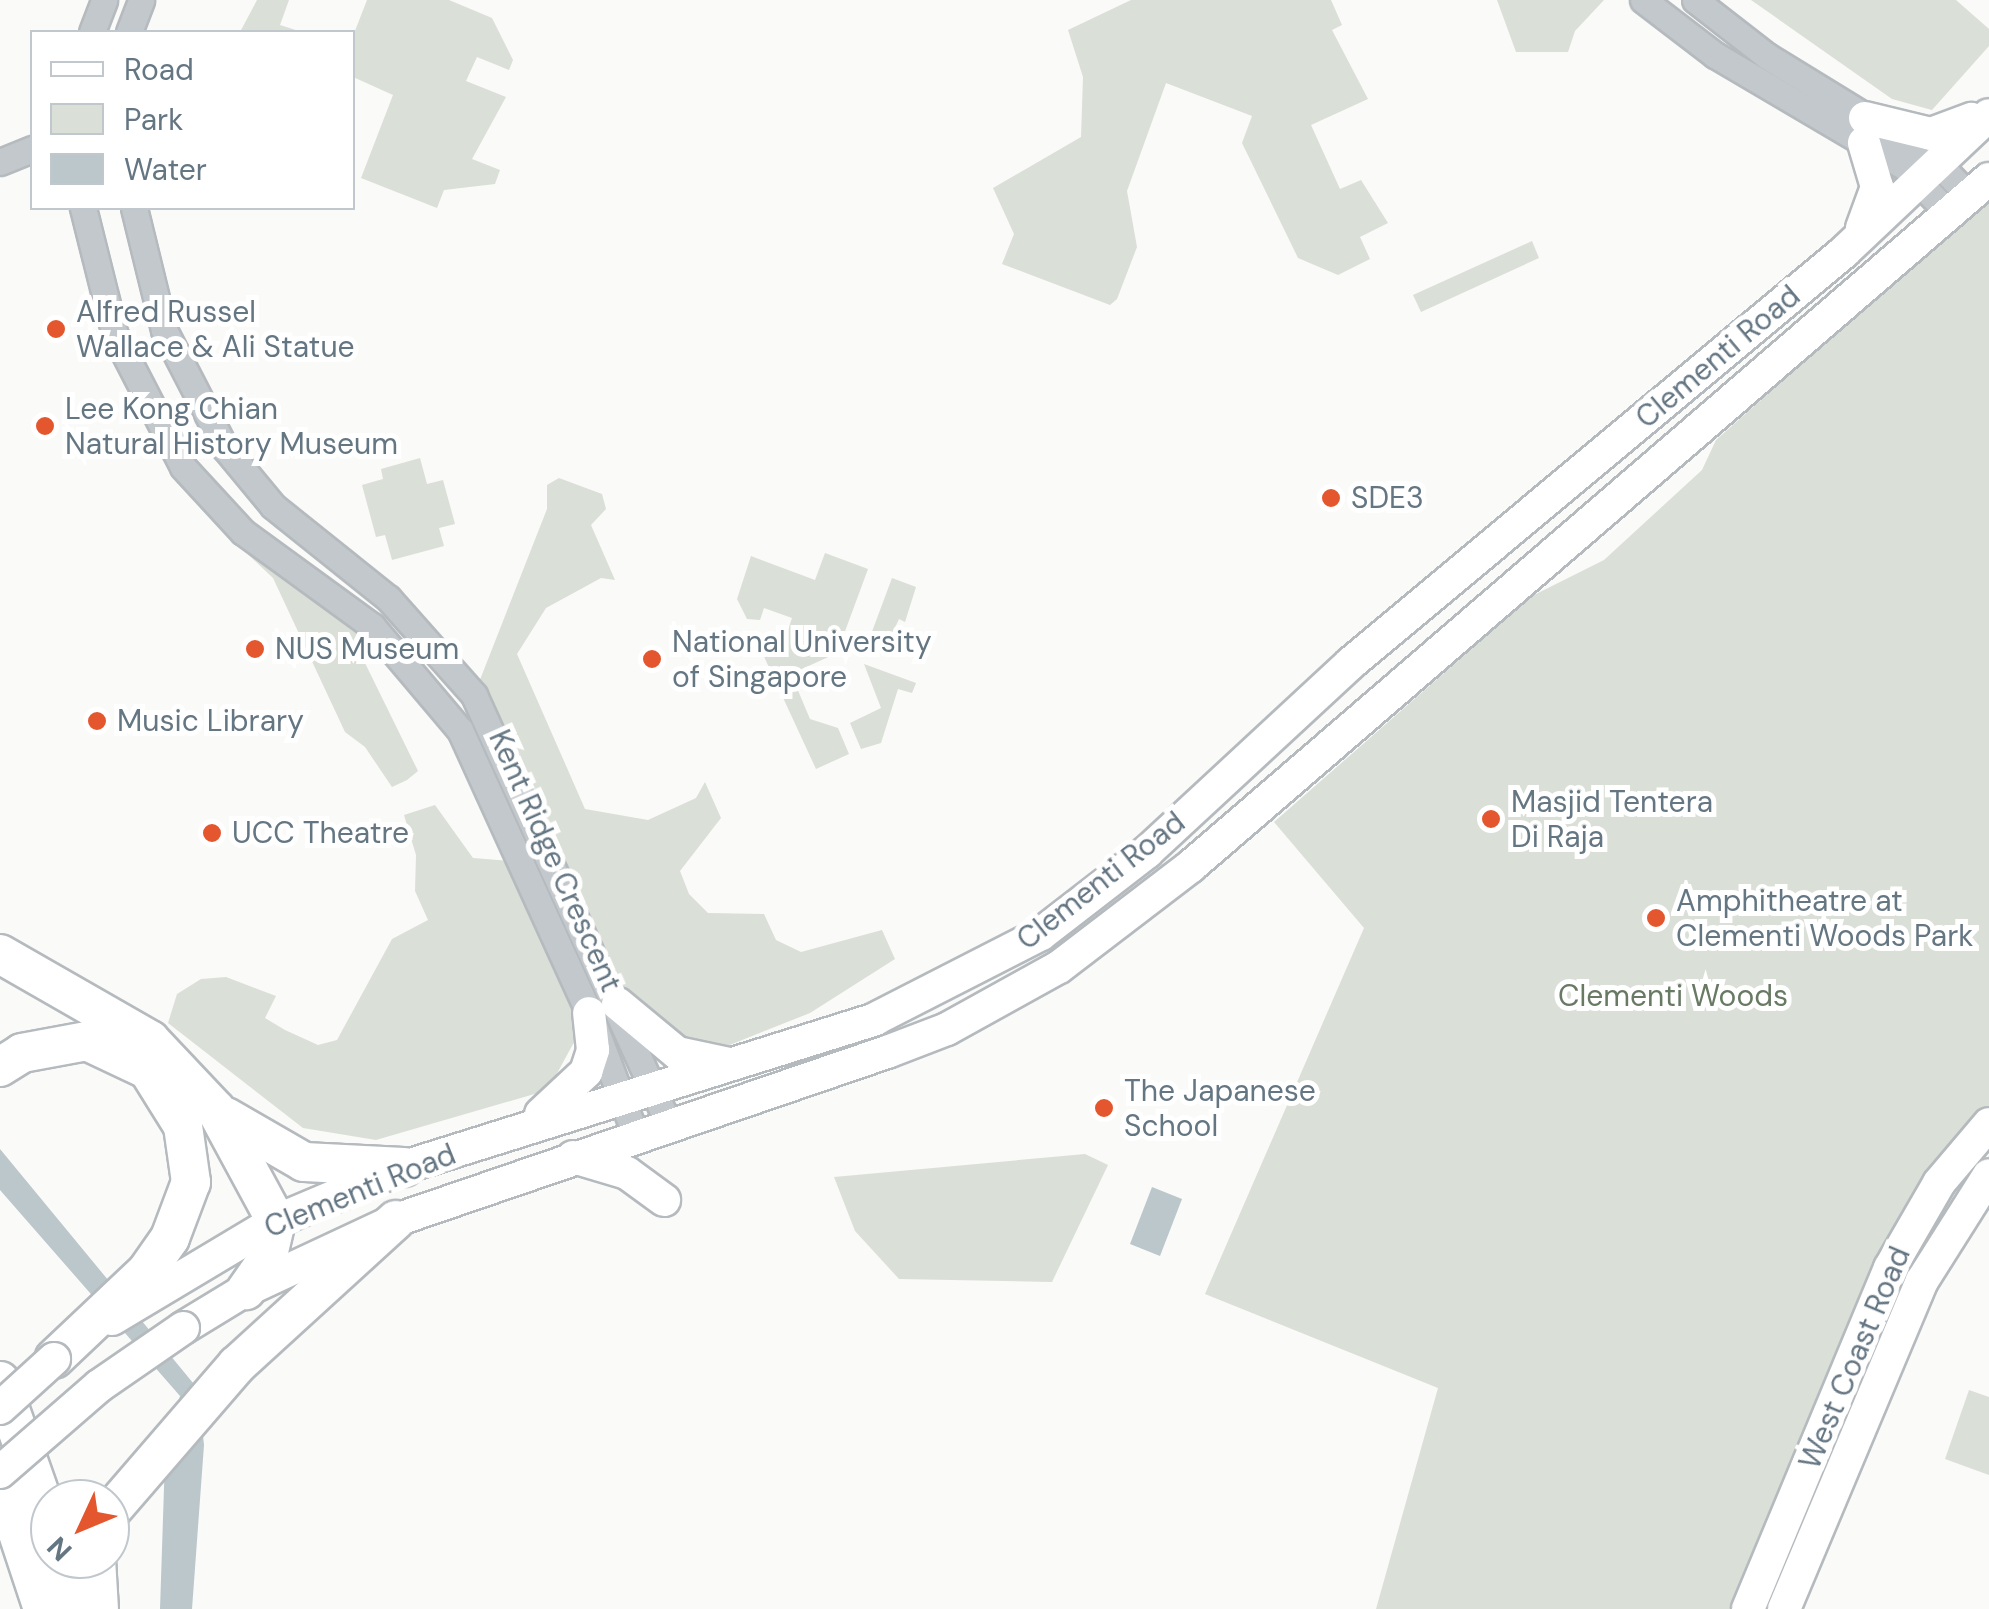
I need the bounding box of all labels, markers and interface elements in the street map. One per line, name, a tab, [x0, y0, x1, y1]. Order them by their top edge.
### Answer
legend	[30, 30, 355, 210]
text: Road	[124, 50, 194, 89]
text: Park	[124, 100, 183, 139]
text: Water	[124, 150, 207, 189]
street label: Clementi Road	[1629, 278, 1807, 436]
place label: Alfred Russel Wallace & Ali Statue	[76, 294, 355, 364]
marker: Alfred Russel Wallace & Ali Statue	[45, 318, 67, 340]
place label: Lee Kong Chian Natural History Museum	[65, 391, 398, 462]
marker: Lee Kong Chian Natural History Museum	[34, 415, 56, 437]
place label: SDE3	[1351, 480, 1424, 516]
marker: SDE3	[1320, 487, 1342, 509]
place label: National University of Singapore	[672, 624, 932, 694]
place label: NUS Museum	[275, 631, 459, 667]
marker: NUS Museum	[244, 638, 266, 660]
marker: National University of Singapore	[641, 648, 663, 670]
place label: Music Library	[117, 703, 304, 739]
marker: Music Library	[86, 710, 108, 732]
street label: Kent Ridge Crescent	[481, 724, 629, 998]
place label: Masjid Tentera Di Raja	[1511, 784, 1713, 854]
street label: Clementi Road	[1010, 804, 1192, 958]
marker: Masjid Tentera Di Raja	[1480, 808, 1502, 830]
place label: UCC Theatre	[232, 815, 409, 851]
marker: UCC Theatre	[201, 822, 223, 844]
place label: Amphitheatre at Clementi Woods Park	[1676, 883, 1973, 954]
marker: Amphitheatre at Clementi Woods Park	[1645, 907, 1667, 929]
park label: Clementi Woods	[1558, 978, 1788, 1014]
place label: The Japanese School	[1124, 1073, 1316, 1144]
marker: The Japanese School	[1093, 1097, 1115, 1119]
street label: Clementi Road	[259, 1136, 461, 1246]
street label: West Coast Road	[1792, 1241, 1918, 1475]
north arrow	[30, 1479, 130, 1579]
text: N	[39, 1529, 80, 1569]

